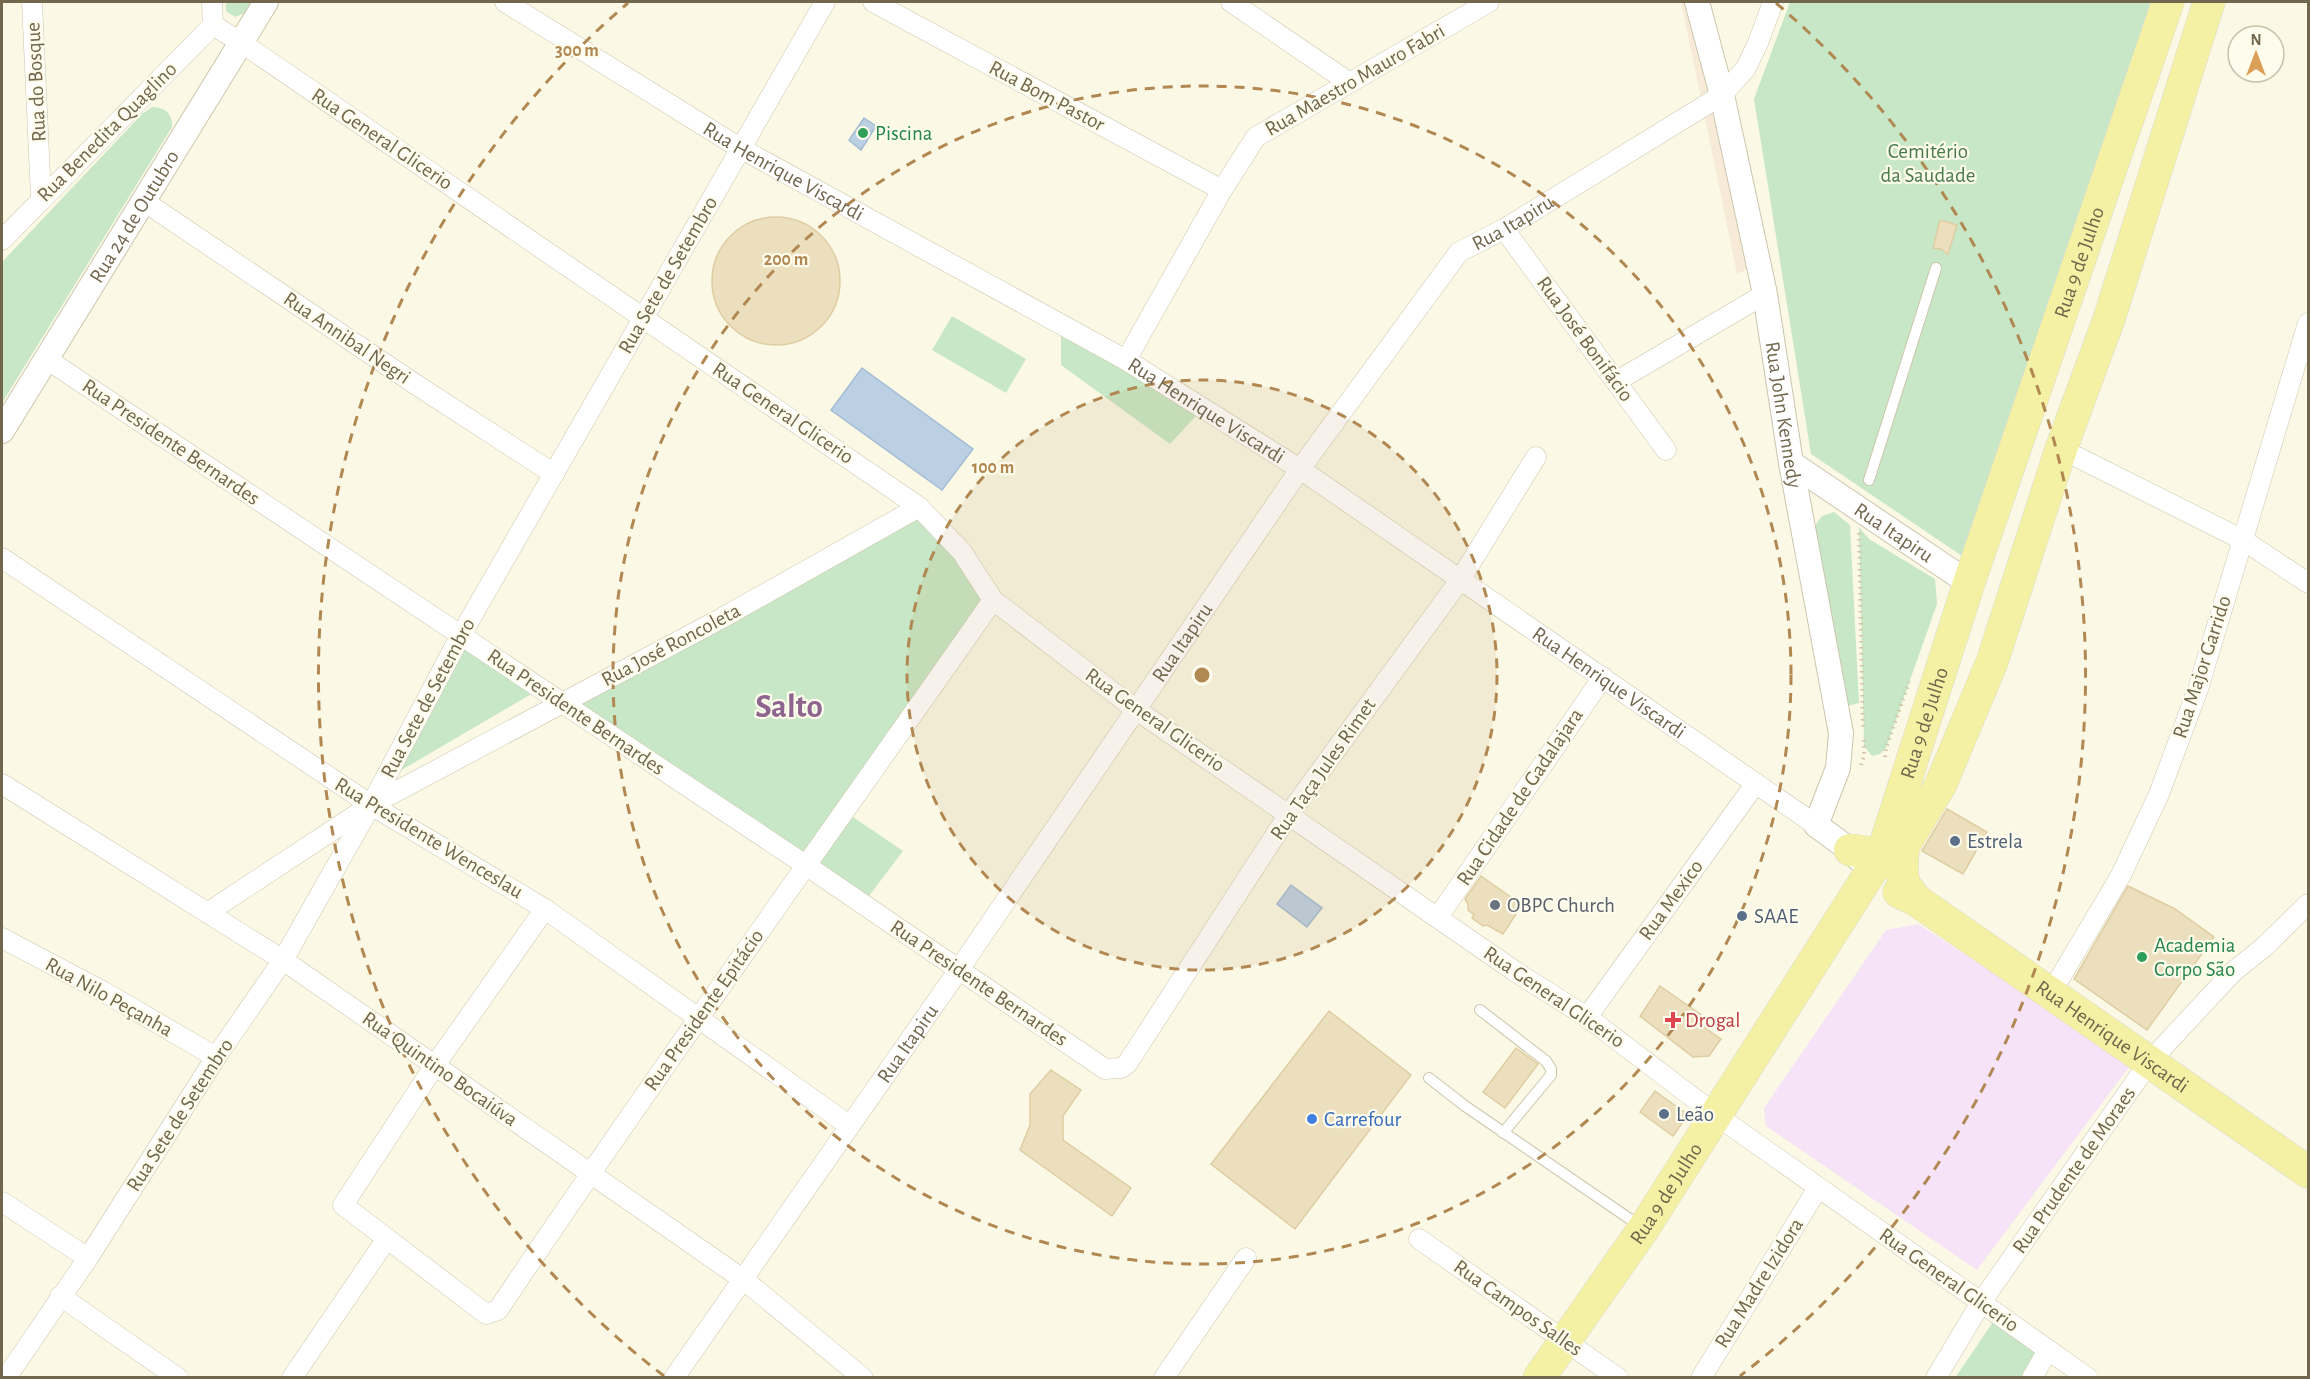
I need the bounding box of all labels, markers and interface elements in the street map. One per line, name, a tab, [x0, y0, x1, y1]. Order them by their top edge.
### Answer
street label: Rua Maestro Mauro Fabri	[1262, 20, 1448, 140]
street label: Rua do Bosque	[22, 22, 50, 142]
north arrow	[2226, 24, 2286, 84]
text: N	[2250, 32, 2262, 48]
text: 300 m	[555, 42, 599, 60]
street label: Rua Bom Pastor	[986, 57, 1108, 135]
street label: Rua Benedita Quaglino	[33, 58, 181, 206]
street label: Rua General Glicerio	[308, 84, 456, 194]
street label: Rua Henrique Viscardi	[700, 117, 868, 224]
place label: Piscina	[875, 123, 933, 144]
marker: Piscina	[856, 126, 870, 140]
park label: Cemitério da Saudade	[1880, 141, 1976, 186]
street label: Rua 24 de Outubro	[85, 146, 183, 286]
street label: Rua Itapiru	[1469, 191, 1557, 254]
street label: Rua Sete de Setembro	[615, 193, 721, 357]
street label: Rua 9 de Julho	[2050, 204, 2108, 321]
text: 200 m	[764, 251, 808, 269]
street label: Rua José Bonifácio	[1533, 273, 1637, 405]
street label: Rua Annibal Negri	[280, 288, 414, 388]
street label: Rua John Kennedy	[1762, 340, 1806, 490]
street label: Rua Henrique Viscardi	[1124, 354, 1289, 467]
street label: Rua General Glicerio	[709, 358, 857, 468]
street label: Rua Presidente Bernardes	[79, 375, 263, 509]
text: 100 m	[972, 459, 1014, 477]
street label: Rua Itapiru	[1851, 498, 1937, 566]
street label: Rua Major Garrido	[2169, 593, 2235, 741]
street label: Rua José Roncoleta	[598, 599, 744, 690]
street label: Rua Itapiru	[1148, 599, 1216, 686]
street label: Rua Sete de Setembro	[377, 615, 479, 781]
street label: Rua Henrique Viscardi	[1529, 622, 1690, 742]
street label: Rua Presidente Bernardes	[484, 645, 668, 779]
street label: Rua General Glicerio	[1081, 664, 1229, 776]
centre of rings	[1192, 665, 1212, 685]
street label: Rua 9 de Julho	[1896, 665, 1952, 781]
district label: Salto	[755, 691, 823, 724]
street label: Rua Taça Jules Rimet	[1266, 694, 1380, 844]
street label: Rua Cidade de Gadalajara	[1453, 704, 1587, 889]
street label: Rua Presidente Wenceslau	[331, 774, 527, 903]
place label: Estrela	[1967, 831, 2023, 852]
marker: Estrela	[1948, 834, 1962, 848]
street label: Rua Mexico	[1635, 856, 1707, 944]
place label: OBPC Church	[1507, 895, 1615, 916]
marker: OBPC Church	[1488, 898, 1502, 912]
place label: SAAE	[1754, 906, 1798, 927]
marker: SAAE	[1735, 909, 1749, 923]
street label: Rua Presidente Bernardes	[887, 916, 1071, 1050]
street label: Rua Presidente Epitácio	[640, 925, 768, 1095]
place label: Academia Corpo São	[2154, 935, 2236, 980]
street label: Rua General Glicerio	[1480, 942, 1628, 1052]
marker: Academia Corpo São	[2135, 950, 2149, 964]
street label: Rua Nilo Peçanha	[42, 953, 176, 1041]
street label: Rua Henrique Viscardi	[2032, 976, 2193, 1097]
street label: Rua Itapiru	[873, 1000, 942, 1086]
street label: Rua Quintino Bocaiúva	[359, 1008, 522, 1131]
place label: Drogal	[1685, 1010, 1740, 1031]
marker: Drogal	[1666, 1013, 1680, 1027]
street label: Rua Sete de Setembro	[123, 1035, 237, 1195]
street label: Rua Prudente de Moraes	[2009, 1083, 2139, 1257]
place label: Leão	[1676, 1104, 1714, 1125]
marker: Leão	[1657, 1107, 1671, 1121]
place label: Carrefour	[1324, 1109, 1401, 1130]
marker: Carrefour	[1305, 1112, 1319, 1126]
street label: Rua 9 de Julho	[1626, 1139, 1706, 1248]
street label: Rua Madre Izidora	[1711, 1214, 1807, 1352]
street label: Rua General Glicerio	[1875, 1224, 2023, 1336]
street label: Rua Campos Salles	[1450, 1256, 1586, 1360]

